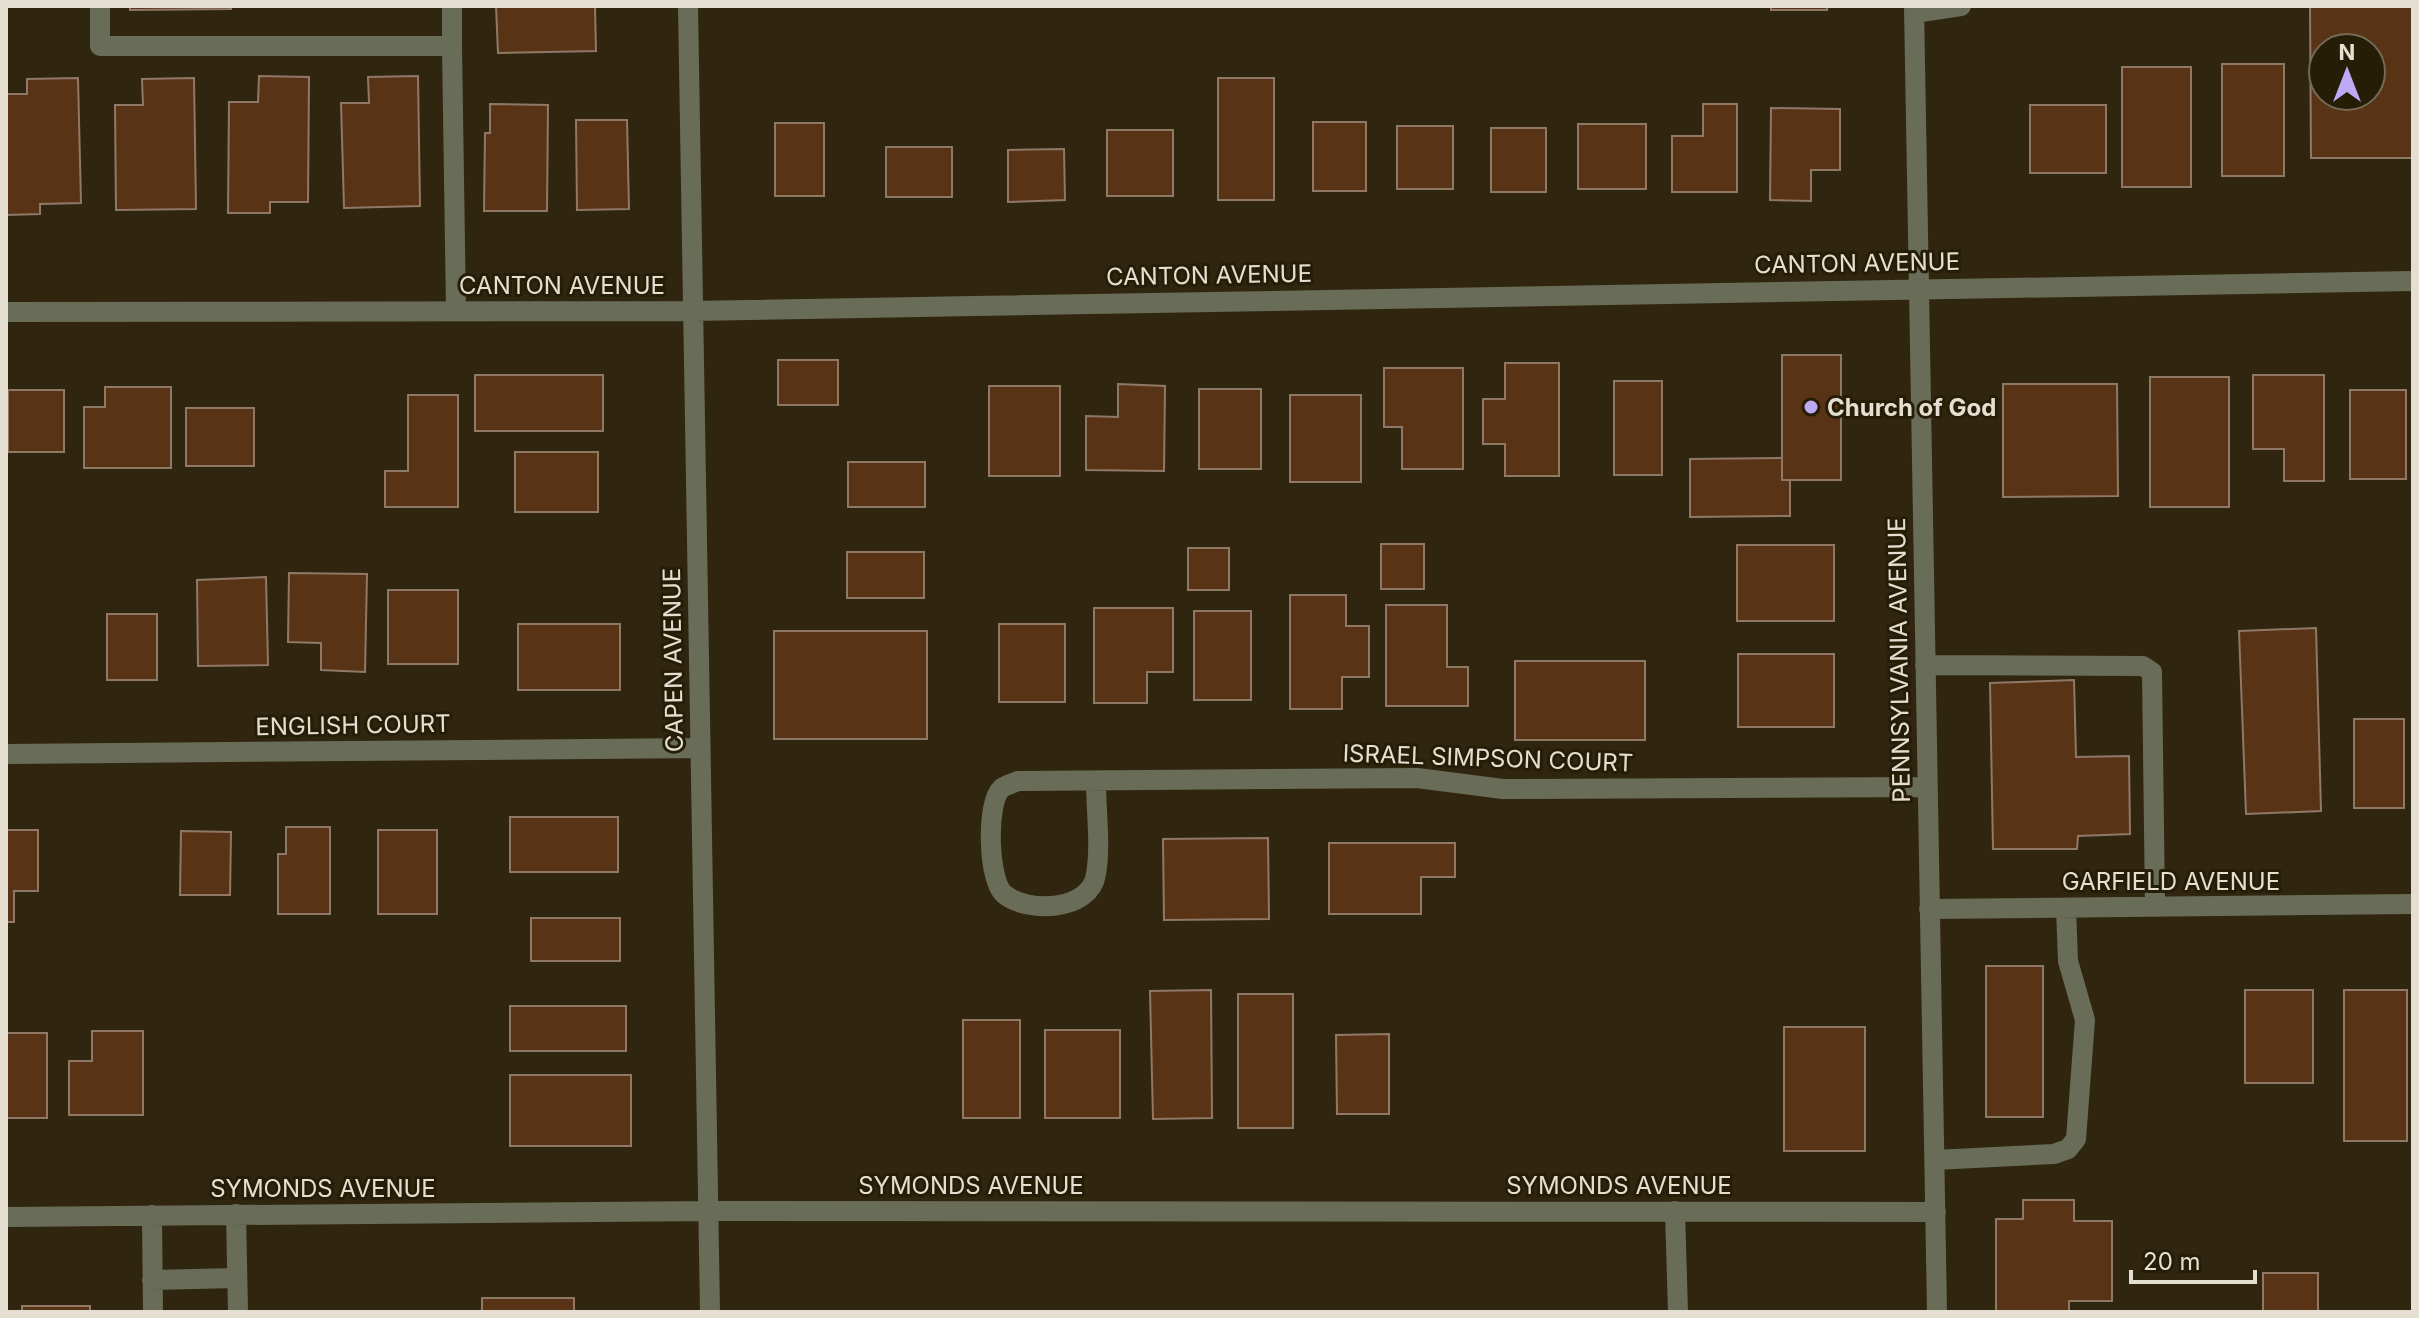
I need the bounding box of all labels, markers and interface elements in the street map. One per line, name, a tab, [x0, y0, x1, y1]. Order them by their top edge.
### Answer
north arrow	[2307, 32, 2387, 112]
text: N	[2339, 39, 2355, 65]
street label: CANTON AVENUE	[1754, 247, 1960, 279]
street label: CANTON AVENUE	[1106, 259, 1312, 291]
street label: CANTON AVENUE	[459, 271, 665, 300]
place label: Church of God	[1827, 393, 1996, 422]
marker: Church of God	[1802, 398, 1820, 416]
street label: PENNSYLVANIA AVENUE	[1882, 517, 1916, 803]
street label: CAPEN AVENUE	[657, 568, 689, 752]
street label: ENGLISH COURT	[255, 709, 451, 741]
street label: ISRAEL SIMPSON COURT	[1342, 738, 1634, 778]
street label: GARFIELD AVENUE	[2062, 867, 2280, 896]
street label: SYMONDS AVENUE	[858, 1171, 1084, 1200]
street label: SYMONDS AVENUE	[1506, 1171, 1732, 1200]
street label: SYMONDS AVENUE	[210, 1174, 436, 1203]
scale bar	[2131, 1234, 2255, 1284]
text: 20 m	[2143, 1247, 2201, 1276]

